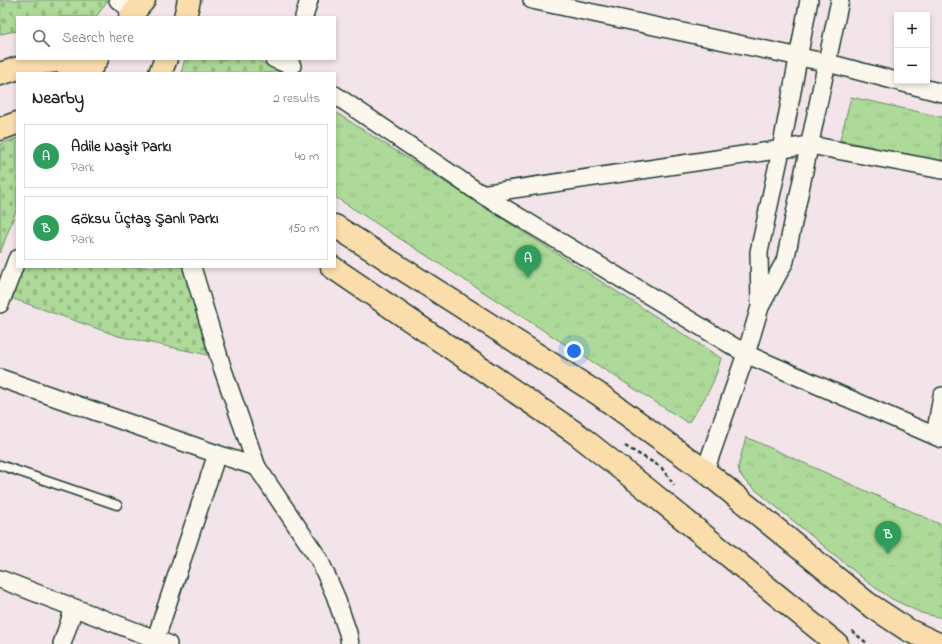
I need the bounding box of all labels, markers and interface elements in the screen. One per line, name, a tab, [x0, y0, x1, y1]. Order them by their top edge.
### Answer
map controls	[894, 12, 930, 84]
button: +	[894, 12, 930, 48]
search box	[16, 16, 336, 60]
icon: search	[30, 27, 52, 49]
text: Search here	[62, 27, 134, 49]
button: −	[894, 48, 930, 84]
text: Nearby	[32, 86, 84, 111]
text: 2 results	[273, 89, 320, 108]
text: Adile Naşit Parkı	[71, 136, 172, 158]
text: A	[42, 147, 50, 166]
text: 40 m	[295, 147, 319, 166]
text: Park	[71, 158, 95, 177]
text: Göksu Üçtaş Şanlı Parkı	[71, 208, 219, 230]
text: B	[42, 219, 50, 238]
text: 150 m	[288, 219, 319, 238]
text: Park	[71, 230, 95, 249]
pin: A	[515, 245, 541, 278]
your location	[564, 341, 584, 361]
pin: B	[875, 521, 901, 554]

